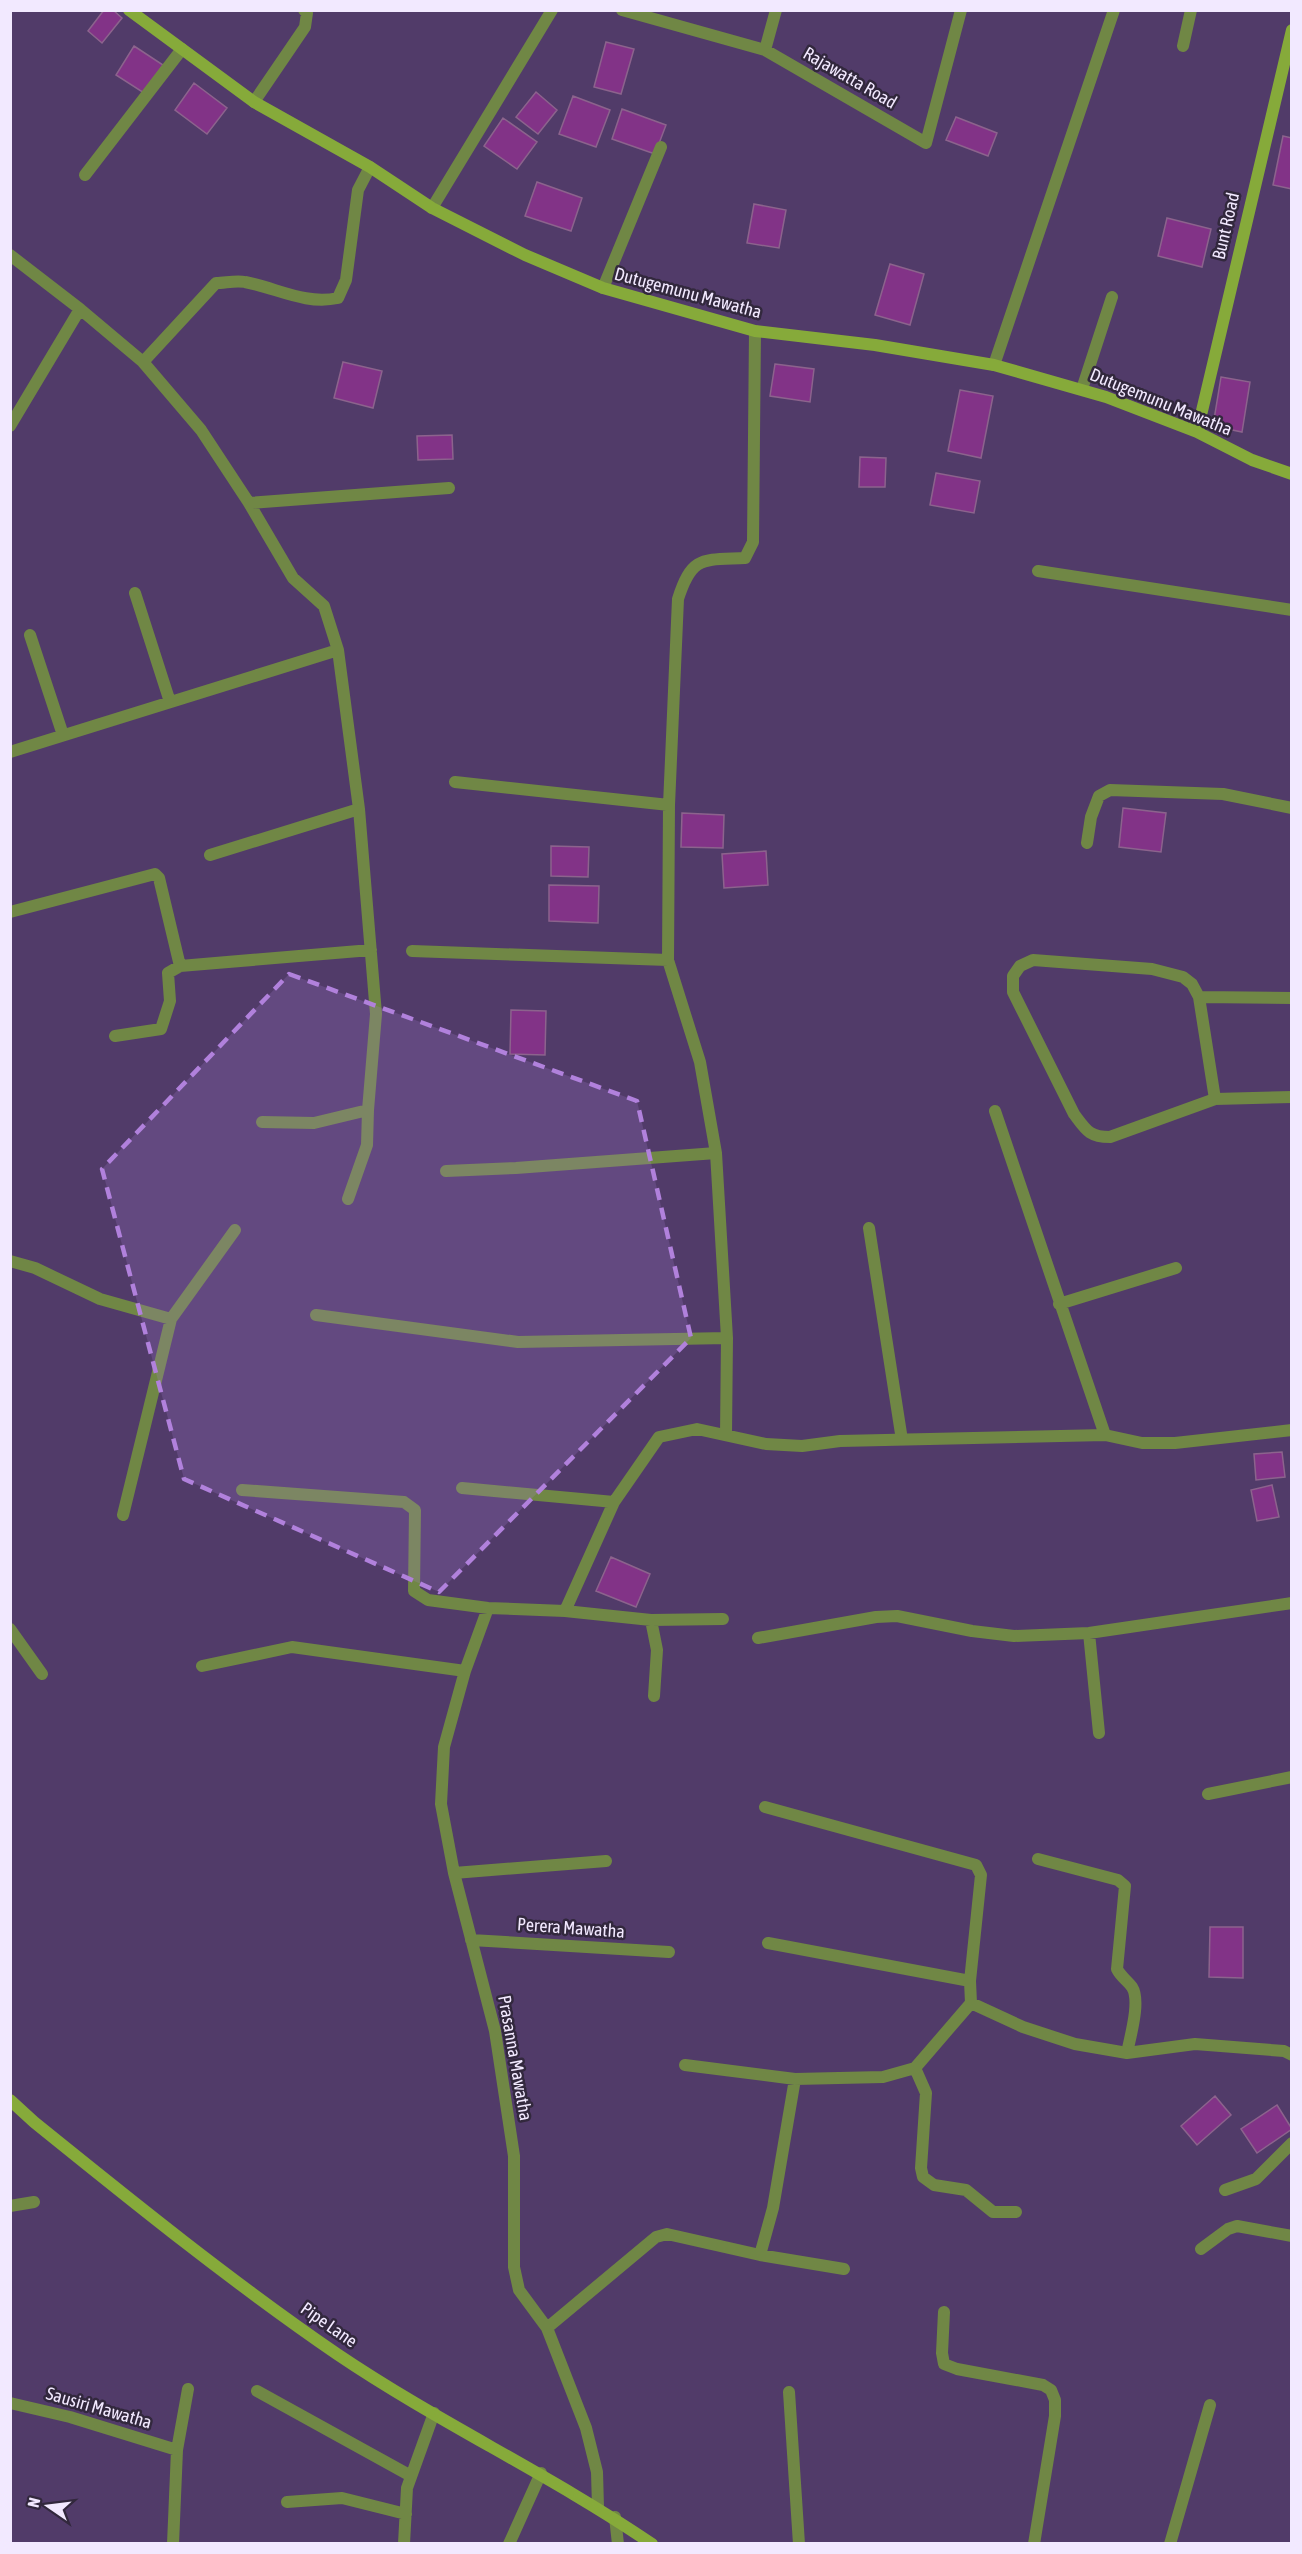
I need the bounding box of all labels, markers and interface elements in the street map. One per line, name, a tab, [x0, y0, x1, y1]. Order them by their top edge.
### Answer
street label: Rajawatta Road	[800, 42, 901, 113]
street label: Bunt Road	[1208, 190, 1243, 261]
street label: Dutugemunu Mawatha	[612, 263, 764, 322]
street label: Dutugemunu Mawatha	[1087, 363, 1235, 440]
street label: Perera Mawatha	[517, 1913, 626, 1942]
street label: Prasanna Mawatha	[494, 1994, 537, 2122]
street label: Pipe Lane	[297, 2298, 362, 2352]
street label: Sausiri Mawatha	[44, 2382, 154, 2433]
north arrow	[18, 2476, 78, 2536]
text: N	[24, 2496, 43, 2509]

